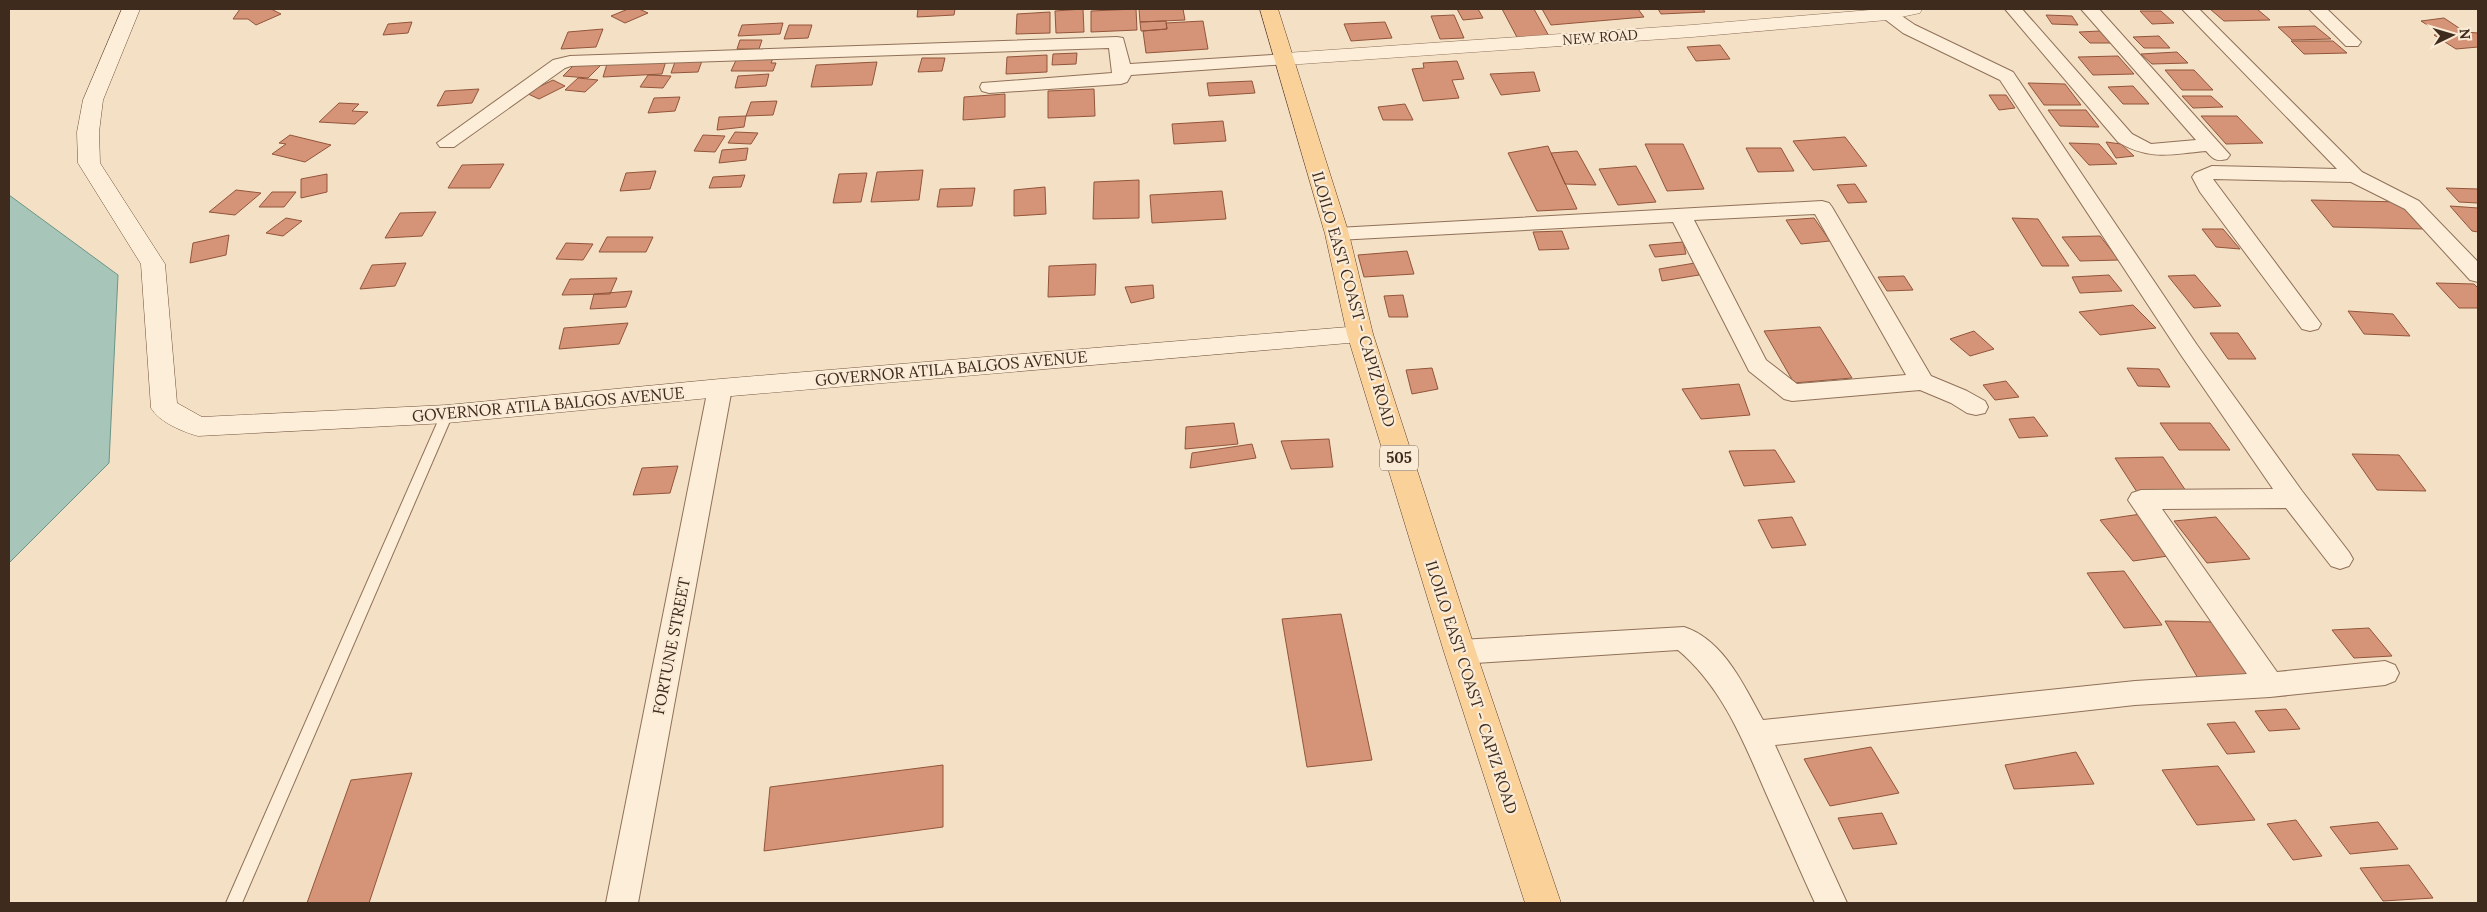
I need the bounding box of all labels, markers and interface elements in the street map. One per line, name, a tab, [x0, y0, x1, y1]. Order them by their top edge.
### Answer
north arrow	[2427, 10, 2477, 60]
street label: NEW ROAD	[1562, 25, 1638, 49]
text: N	[2456, 28, 2474, 40]
street label: ILOILO EAST COAST - CAPIZ ROAD	[1308, 169, 1400, 429]
street label: GOVERNOR ATILA BALGOS AVENUE	[814, 346, 1088, 390]
street label: GOVERNOR ATILA BALGOS AVENUE	[411, 382, 685, 426]
road number: 505	[1380, 446, 1418, 470]
street label: ILOILO EAST COAST - CAPIZ ROAD	[1422, 558, 1523, 816]
street label: FORTUNE STREET	[648, 576, 694, 716]

